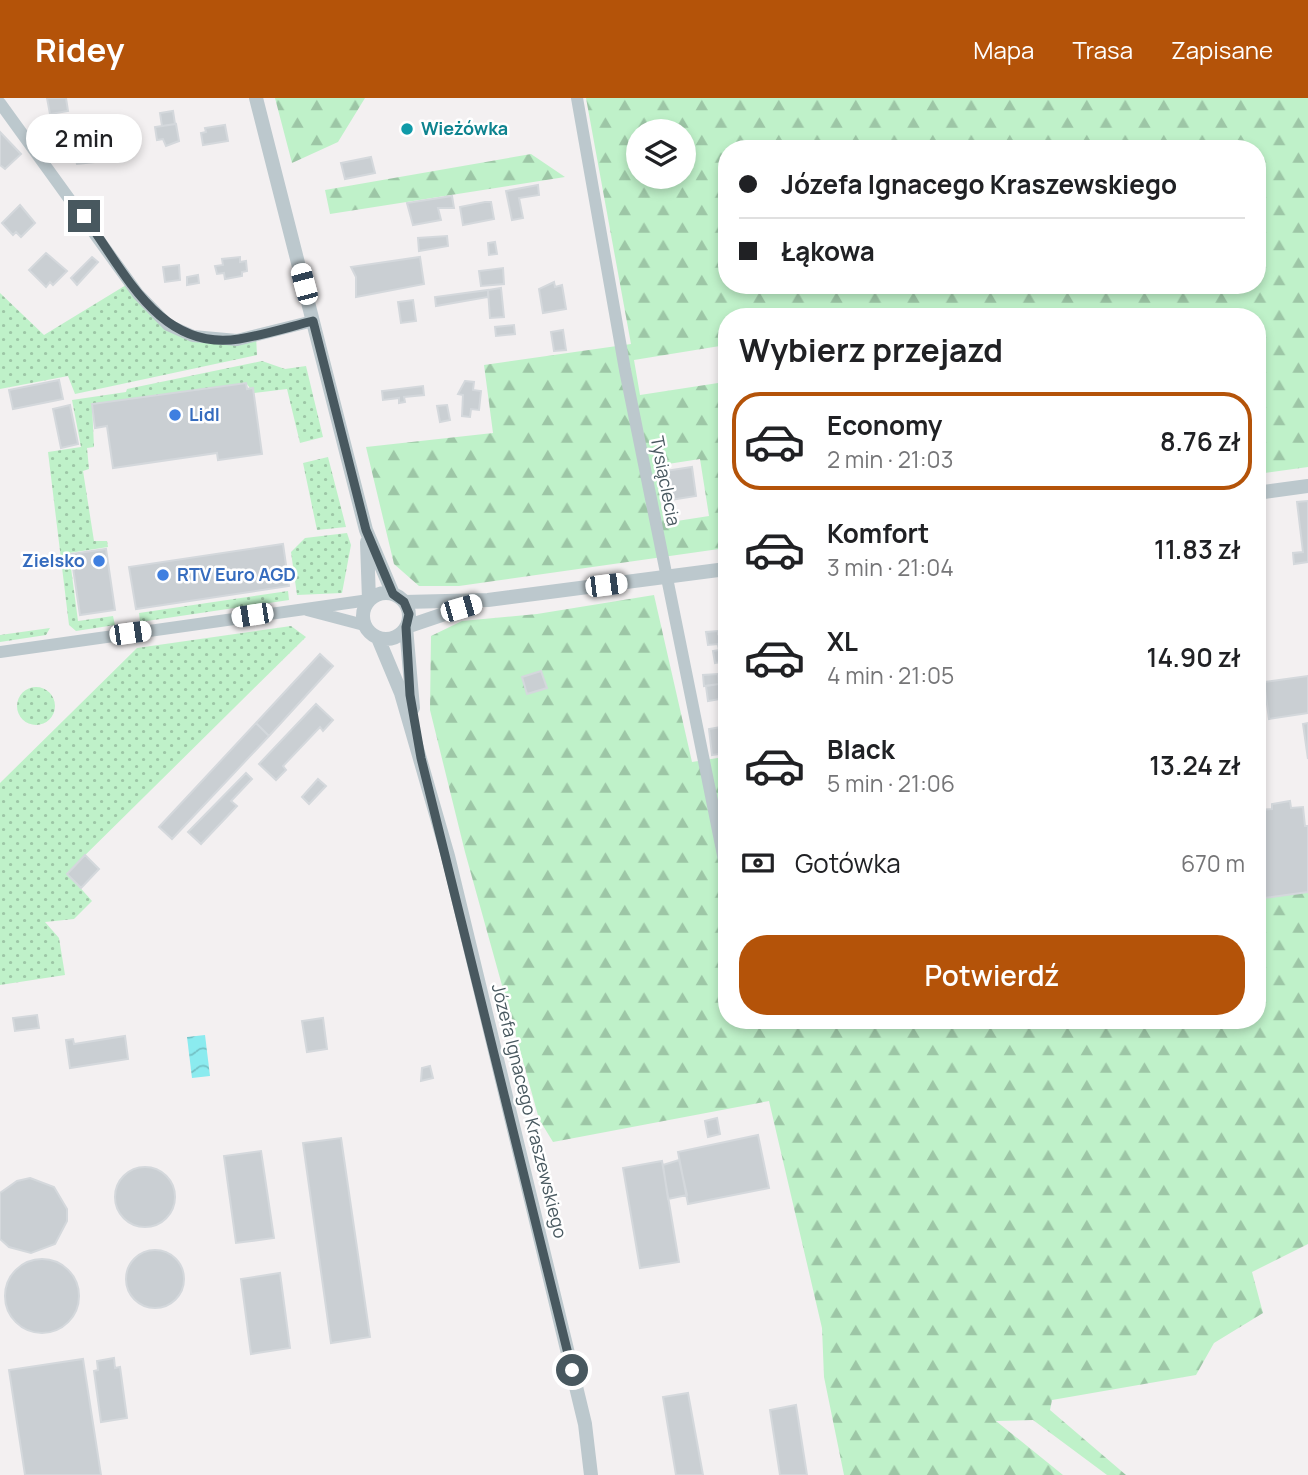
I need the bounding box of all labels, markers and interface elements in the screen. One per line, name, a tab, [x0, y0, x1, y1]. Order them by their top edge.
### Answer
text: Ridey	[35, 27, 124, 72]
text: Mapa	[973, 33, 1034, 66]
text: Trasa	[1072, 33, 1133, 66]
text: Zapisane	[1171, 33, 1273, 66]
callout: 2 min	[26, 115, 142, 164]
place label: Wieżówka	[421, 116, 508, 140]
map controls	[626, 119, 696, 189]
button: layers	[626, 119, 696, 189]
marker: Wieżówka	[399, 121, 415, 137]
text: 2 min	[55, 122, 113, 154]
text: Józefa Ignacego Kraszewskiego	[781, 166, 1177, 202]
route end	[68, 200, 100, 232]
text: Łąkowa	[781, 233, 875, 269]
car	[289, 261, 320, 307]
text: Wybierz przejazd	[739, 328, 1003, 372]
place label: Lidl	[189, 402, 220, 426]
marker: Lidl	[167, 407, 183, 423]
text: Economy	[827, 407, 942, 443]
icon: car	[743, 410, 806, 473]
text: 8.76 zł	[1160, 423, 1241, 459]
street label: Tysiąclecia	[646, 434, 686, 528]
text: 2 min · 21:03	[827, 443, 953, 475]
text: Komfort	[827, 515, 929, 551]
icon: car	[743, 518, 806, 581]
text: 11.83 zł	[1154, 531, 1241, 567]
place label: Zielsko	[22, 548, 85, 572]
text: 3 min · 21:04	[827, 551, 954, 583]
marker: Zielsko	[91, 553, 107, 569]
place label: RTV Euro AGD	[177, 562, 296, 586]
marker: RTV Euro AGD	[155, 567, 171, 583]
car	[584, 572, 629, 598]
car	[438, 592, 485, 624]
car	[230, 601, 275, 629]
car	[108, 620, 153, 646]
text: XL	[827, 623, 858, 659]
icon: car	[743, 626, 806, 689]
text: 14.90 zł	[1146, 639, 1241, 675]
text: 4 min · 21:05	[827, 659, 954, 691]
text: Black	[827, 731, 895, 767]
icon: car	[743, 734, 806, 797]
text: 13.24 zł	[1149, 747, 1241, 783]
text: 5 min · 21:06	[827, 767, 955, 799]
icon: cash	[739, 844, 777, 882]
text: Gotówka	[795, 845, 901, 881]
text: 670 m	[1181, 847, 1245, 879]
button: Potwierdź	[739, 935, 1245, 1015]
street label: Józefa Ignacego Kraszewskiego	[487, 981, 573, 1240]
route start	[556, 1354, 588, 1386]

